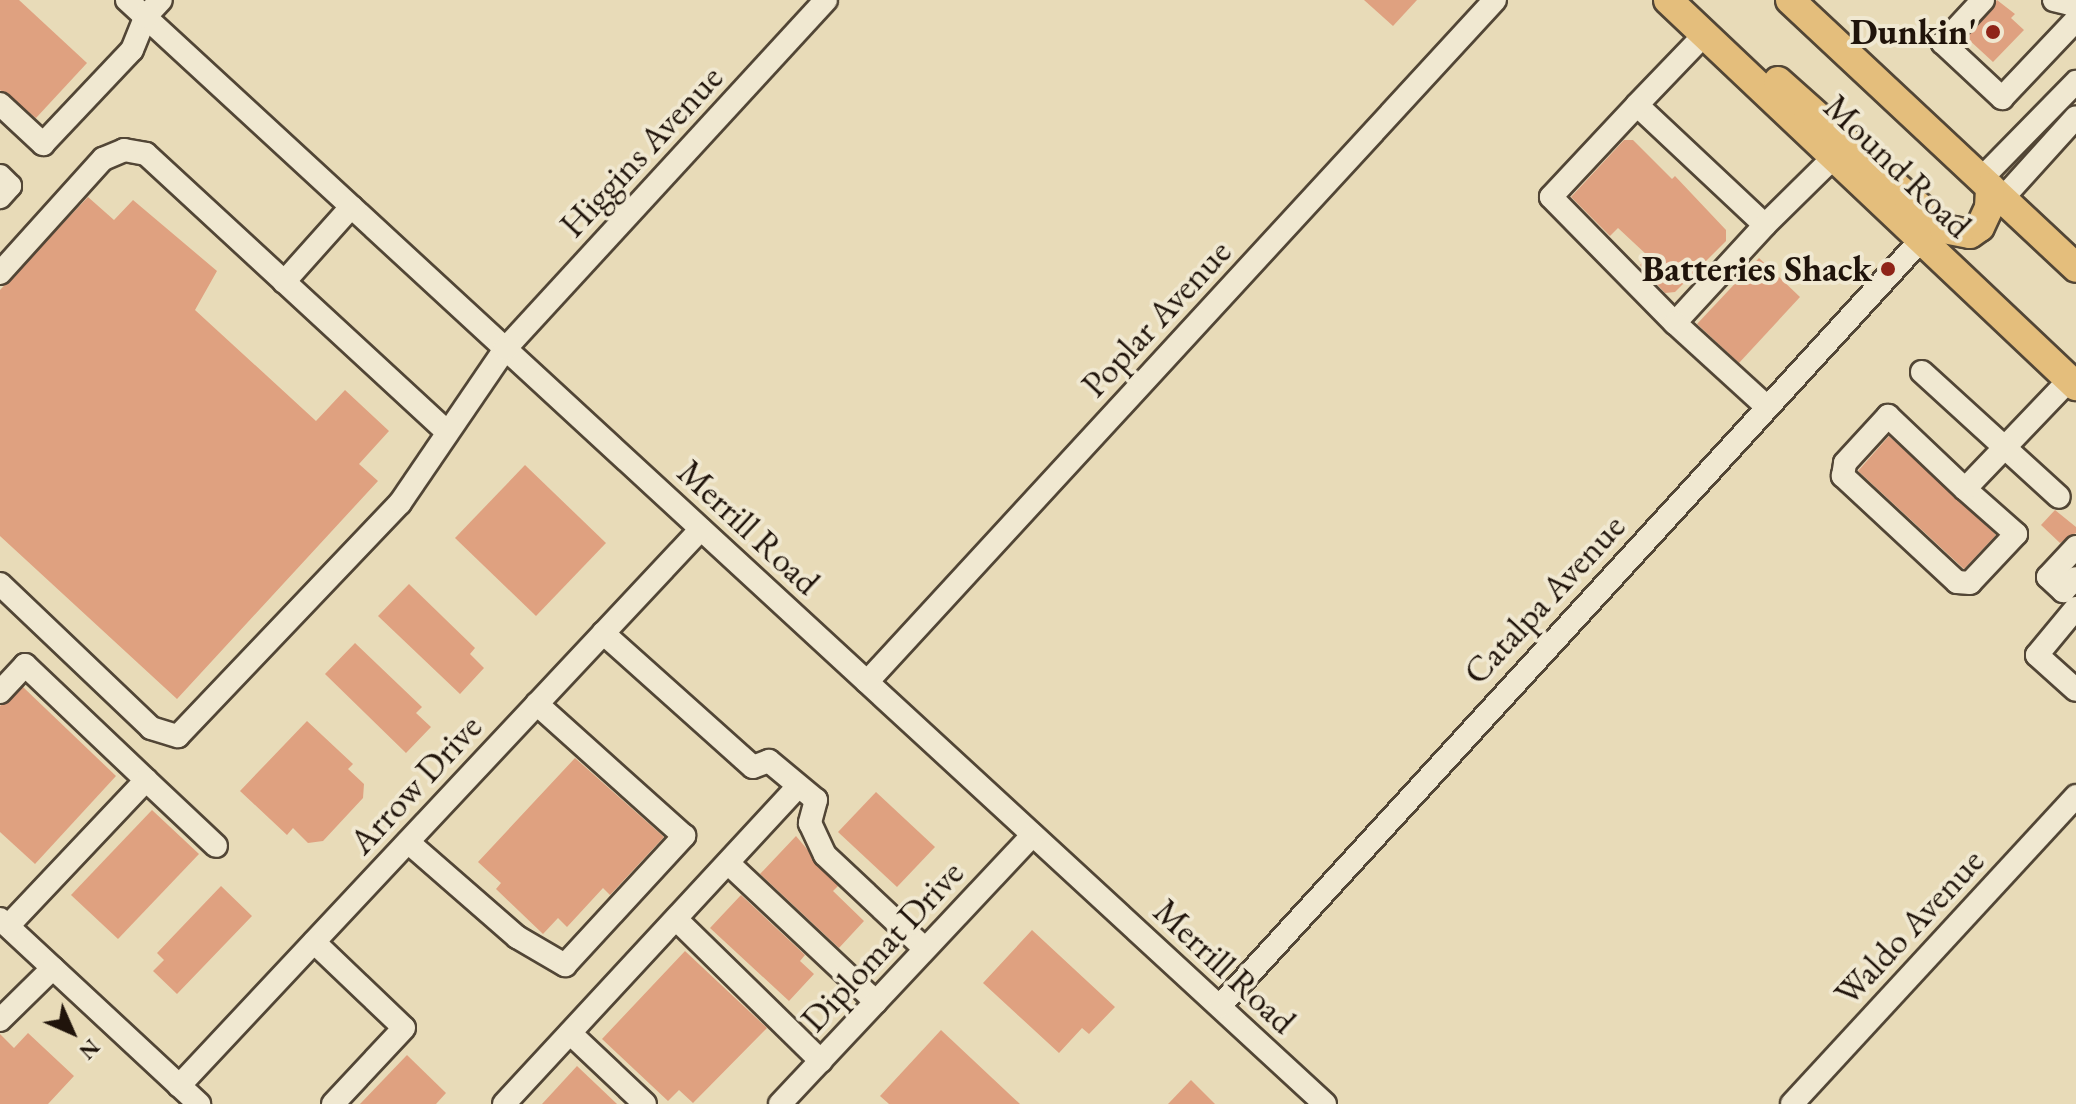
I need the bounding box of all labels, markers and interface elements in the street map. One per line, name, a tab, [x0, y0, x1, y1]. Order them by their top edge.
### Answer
place label: Dunkin'	[1850, 10, 1977, 54]
marker: Dunkin'	[1984, 23, 2002, 41]
street label: Higgins Avenue	[550, 56, 732, 246]
street label: Mound Road	[1815, 85, 1981, 247]
street label: Poplar Avenue	[1072, 230, 1240, 406]
place label: Batteries Shack	[1642, 247, 1872, 291]
marker: Batteries Shack	[1879, 260, 1897, 278]
street label: Merrill Road	[669, 450, 829, 604]
street label: Catalpa Avenue	[1454, 505, 1634, 693]
street label: Arrow Drive	[340, 705, 490, 863]
street label: Waldo Avenue	[1825, 840, 1993, 1014]
street label: Diplomat Drive	[792, 851, 972, 1041]
street label: Merrill Road	[1145, 889, 1305, 1043]
north arrow	[32, 992, 112, 1072]
text: N	[73, 1033, 106, 1066]

